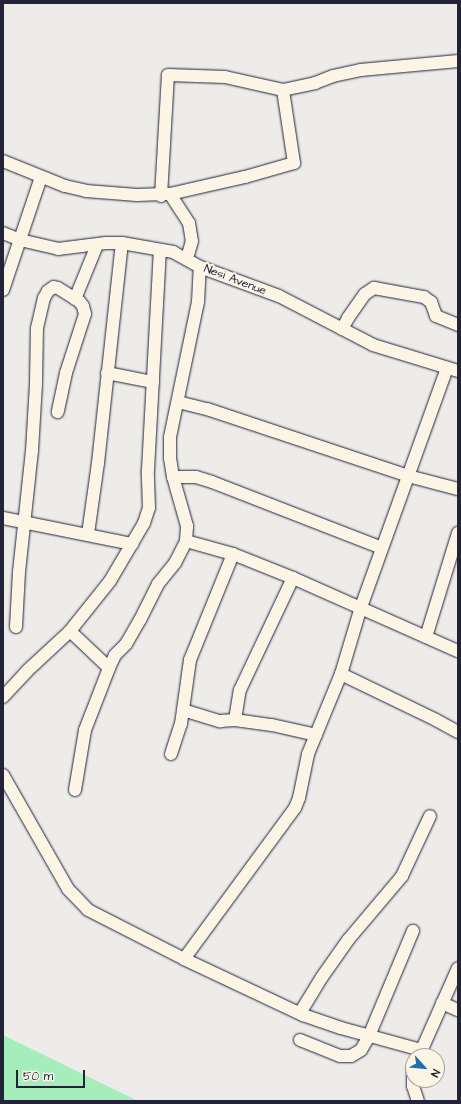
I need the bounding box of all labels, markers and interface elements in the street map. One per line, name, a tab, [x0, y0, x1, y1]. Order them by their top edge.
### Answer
street label: Nesi Avenue	[202, 262, 268, 298]
north arrow	[405, 1048, 445, 1088]
scale bar	[18, 1062, 87, 1088]
text: N	[427, 1067, 443, 1080]
text: 50 m	[23, 1068, 53, 1085]

